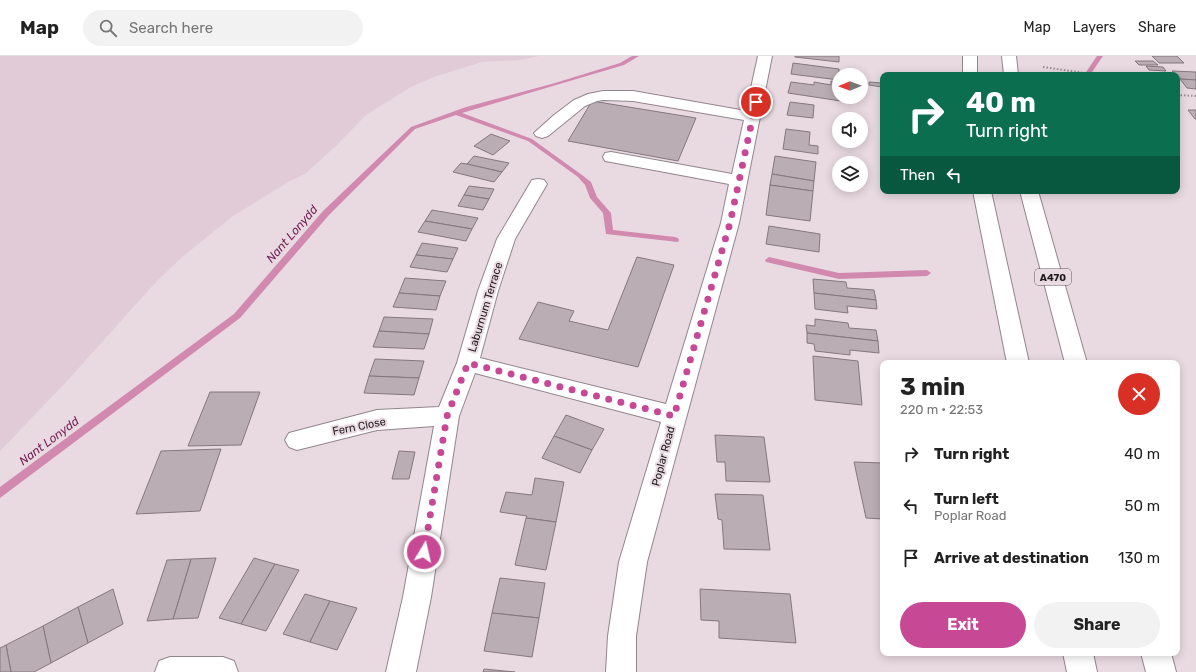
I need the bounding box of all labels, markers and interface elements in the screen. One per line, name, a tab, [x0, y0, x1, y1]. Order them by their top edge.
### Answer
search box	[83, 10, 363, 46]
text: Map	[20, 16, 59, 39]
icon: search	[97, 17, 119, 39]
text: Search here	[129, 19, 213, 37]
text: Map	[1024, 19, 1051, 36]
text: Layers	[1073, 19, 1116, 36]
text: Share	[1138, 19, 1176, 36]
north arrow	[832, 68, 868, 104]
map controls	[832, 68, 868, 192]
pin	[739, 85, 773, 119]
text: 40 m	[966, 86, 1036, 119]
icon: right	[900, 88, 952, 140]
icon: arrive	[745, 91, 767, 113]
button: sound	[832, 112, 868, 148]
text: Turn right	[966, 120, 1048, 142]
button: layers	[832, 156, 868, 192]
icon: left	[943, 164, 965, 186]
text: Then	[900, 166, 935, 184]
water label: Nant Lonydd	[263, 202, 321, 265]
street label: Laburnum Terrace	[466, 261, 505, 354]
road number: A470	[1035, 269, 1071, 285]
text: 3 min	[900, 373, 965, 401]
button: close	[1118, 373, 1160, 415]
text: 220 m · 22:53	[900, 402, 983, 417]
water label: Nant Lonydd	[16, 413, 82, 468]
street label: Fern Close	[331, 415, 387, 438]
street label: Poplar Road	[649, 425, 678, 487]
icon: right	[900, 443, 922, 465]
text: Turn right	[934, 445, 1009, 463]
text: 40 m	[1124, 445, 1160, 463]
text: Turn left	[934, 490, 999, 508]
icon: left	[900, 495, 922, 517]
text: 50 m	[1125, 497, 1160, 515]
text: Poplar Road	[934, 508, 1006, 523]
position arrow	[403, 531, 445, 573]
icon: arrive	[900, 547, 922, 569]
text: Arrive at destination	[934, 549, 1089, 567]
text: 130 m	[1118, 549, 1160, 567]
button: Exit	[900, 602, 1026, 648]
button: Share	[1034, 602, 1160, 648]

